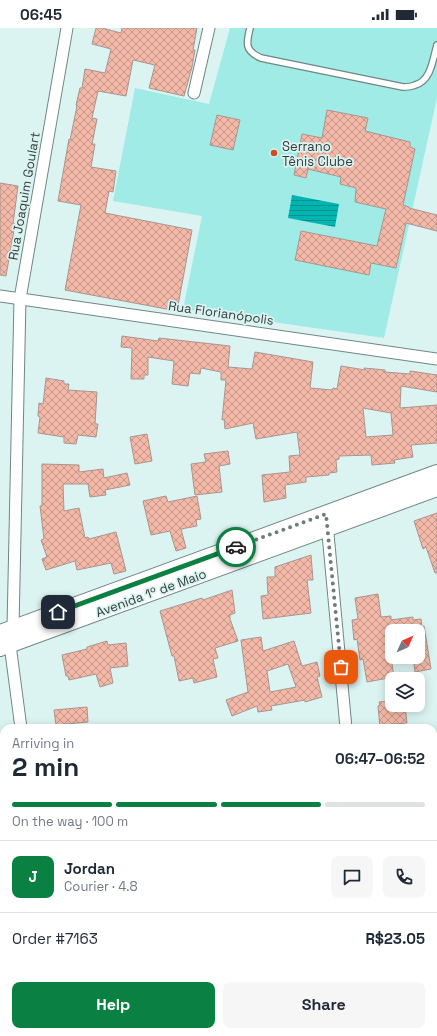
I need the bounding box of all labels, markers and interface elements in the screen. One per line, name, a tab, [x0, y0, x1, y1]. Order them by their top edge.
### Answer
text: 06:45	[20, 5, 62, 24]
street label: Rua Joaquim Goulart	[4, 131, 44, 261]
place label: Serrano Tênis Clube	[282, 138, 353, 170]
marker: Serrano Tênis Clube	[269, 148, 279, 158]
street label: Rua Florianópolis	[167, 297, 275, 329]
courier	[216, 527, 256, 567]
icon: car	[225, 536, 247, 558]
street label: Avenida 1º de Maio	[93, 565, 209, 621]
pin	[41, 595, 75, 629]
icon: home	[47, 601, 69, 623]
north arrow	[385, 624, 425, 664]
map controls	[385, 624, 425, 712]
pin	[324, 650, 358, 684]
icon: bag	[330, 656, 352, 678]
button: layers	[385, 672, 425, 712]
text: Arriving in	[12, 735, 74, 752]
text: 06:47–06:52	[335, 749, 425, 768]
text: 2 min	[12, 750, 79, 784]
text: On the way · 100 m	[12, 813, 128, 830]
button: chat	[331, 856, 373, 898]
button: phone	[383, 856, 425, 898]
text: Jordan	[64, 859, 115, 878]
text: J	[28, 867, 38, 886]
text: Courier · 4.8	[64, 878, 138, 895]
text: Order #7163	[12, 929, 98, 948]
text: R$23.05	[365, 929, 425, 948]
button: Help	[12, 982, 215, 1028]
button: Share	[223, 982, 425, 1028]

